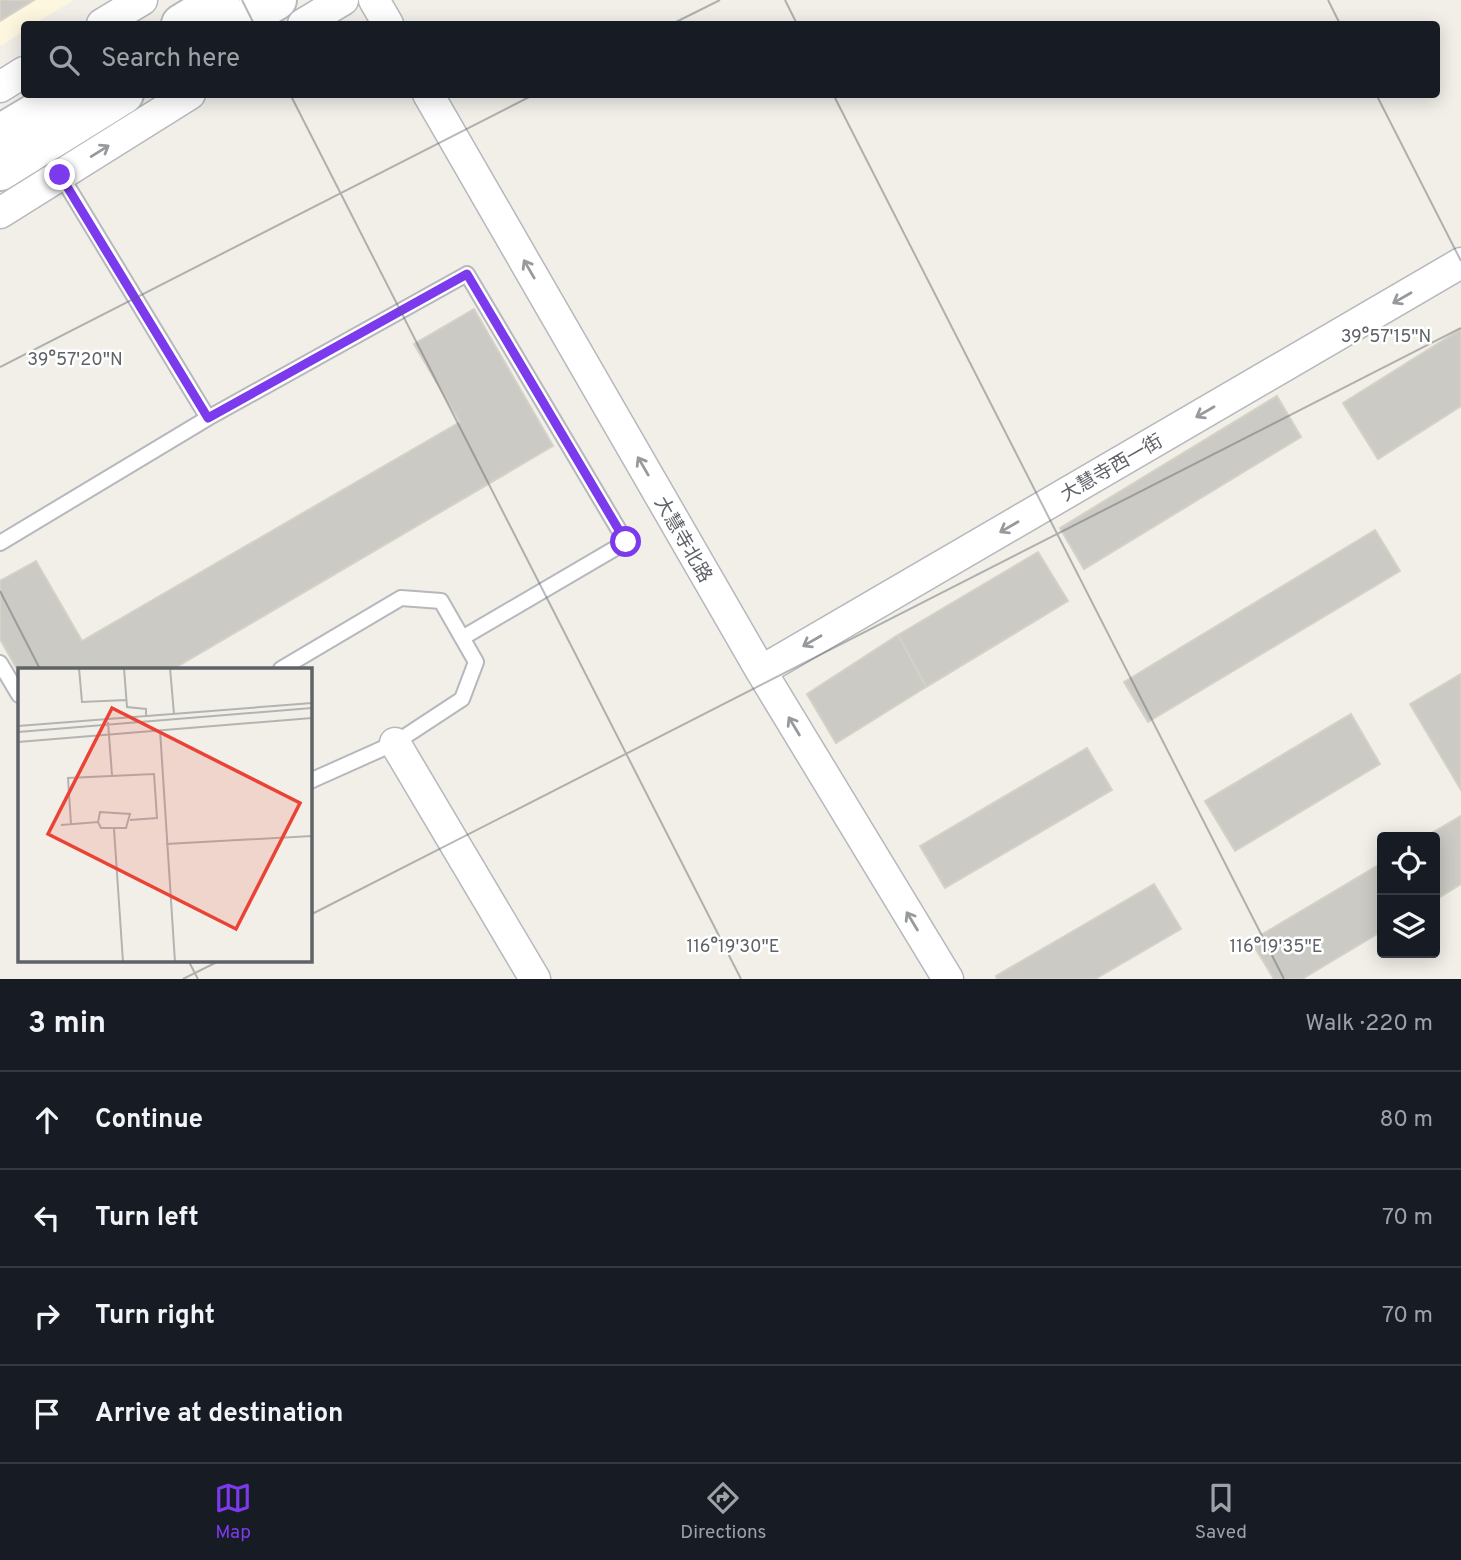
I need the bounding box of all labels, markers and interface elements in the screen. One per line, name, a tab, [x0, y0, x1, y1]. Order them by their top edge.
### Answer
search box	[21, 21, 1440, 98]
icon: search	[45, 41, 83, 79]
text: Search here	[101, 43, 240, 76]
one-way arrow	[89, 143, 109, 157]
route end	[44, 159, 75, 190]
one-way arrow	[522, 259, 535, 280]
one-way arrow	[1392, 292, 1413, 305]
text: 39°57'15"N	[1341, 326, 1431, 349]
text: 39°57'20"N	[27, 349, 123, 372]
one-way arrow	[1196, 405, 1216, 419]
street label: 大慧寺西一街	[1057, 430, 1167, 508]
one-way arrow	[635, 457, 649, 477]
street label: 大慧寺北路	[648, 493, 716, 587]
one-way arrow	[999, 520, 1019, 534]
route start	[610, 526, 641, 557]
one-way arrow	[803, 635, 823, 649]
inset map	[18, 668, 312, 962]
one-way arrow	[787, 717, 801, 737]
map controls	[1377, 832, 1440, 958]
button: locate	[1377, 832, 1440, 895]
button: layers	[1377, 895, 1440, 958]
one-way arrow	[905, 911, 919, 931]
text: 116°19'30"E	[686, 936, 780, 959]
text: 116°19'35"E	[1230, 936, 1322, 959]
text: 3 min	[28, 1006, 106, 1043]
text: Walk · 220 m	[1305, 1010, 1433, 1039]
icon: ahead	[28, 1101, 66, 1139]
text: Continue	[95, 1104, 203, 1137]
text: 80 m	[1380, 1106, 1433, 1135]
icon: left	[28, 1199, 66, 1237]
text: Turn left	[95, 1202, 199, 1235]
text: 70 m	[1382, 1204, 1433, 1233]
icon: right	[28, 1297, 66, 1335]
text: Turn right	[95, 1300, 215, 1333]
text: 70 m	[1382, 1302, 1433, 1331]
icon: arrive	[28, 1395, 66, 1433]
text: Arrive at destination	[95, 1398, 343, 1431]
tab: Map	[214, 1479, 252, 1545]
tab: Directions	[680, 1479, 767, 1545]
tab: Saved	[1195, 1479, 1247, 1545]

